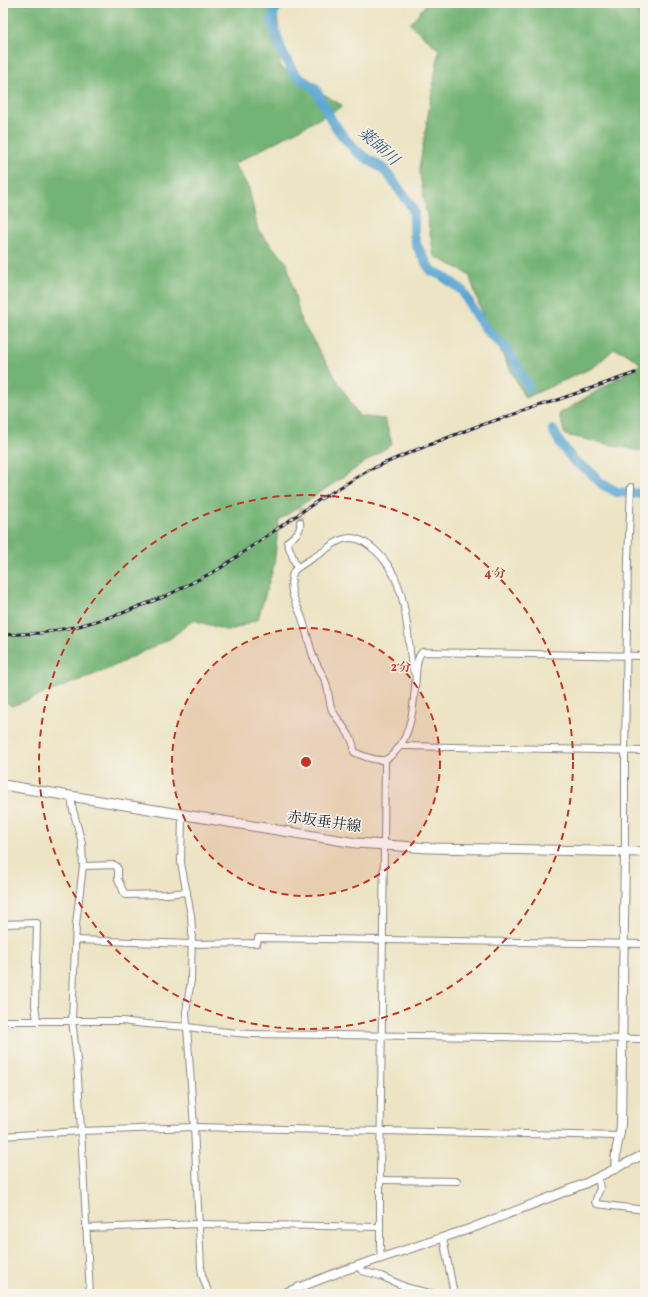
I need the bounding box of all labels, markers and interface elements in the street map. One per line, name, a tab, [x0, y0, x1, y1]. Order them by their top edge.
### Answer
water label: 薬師川	[353, 123, 405, 173]
text: 4 分	[484, 566, 506, 582]
text: 2 分	[391, 660, 411, 676]
centre of rings	[299, 755, 313, 769]
street label: 赤坂垂井線	[285, 807, 363, 839]

